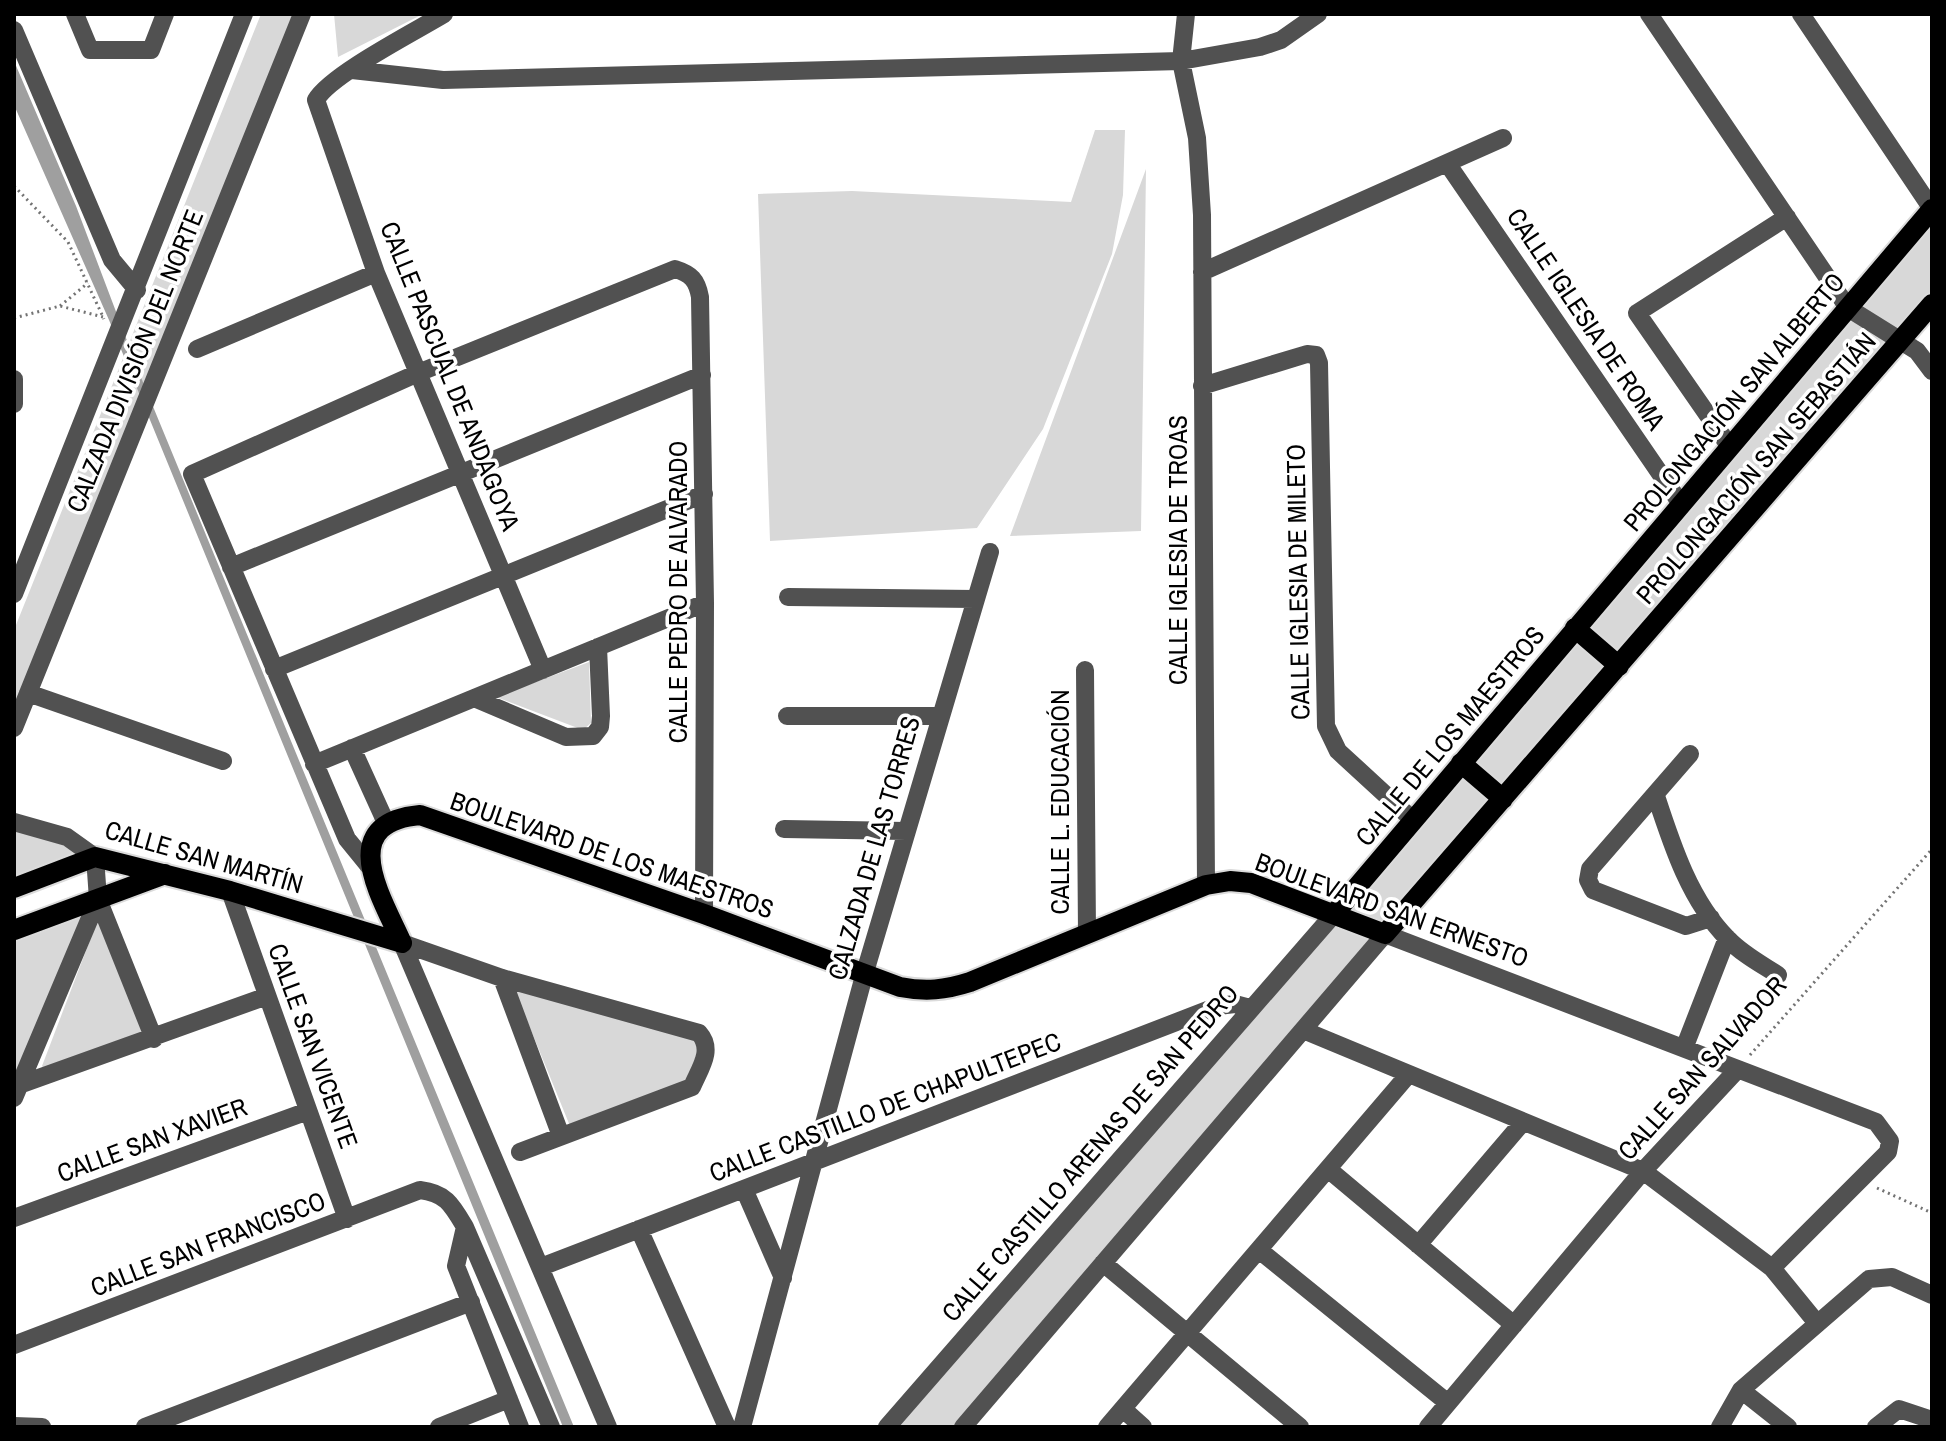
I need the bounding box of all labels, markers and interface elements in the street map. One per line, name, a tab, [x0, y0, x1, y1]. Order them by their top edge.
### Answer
street label: CALLE IGLESIA DE ROMA	[1499, 201, 1674, 437]
street label: CALZADA DIVISIÓN DEL NORTE	[58, 204, 211, 517]
street label: CALLE PASCUAL DE ANDAGOYA	[372, 216, 529, 536]
street label: PROLONGACIÓN SAN ALBERTO	[1615, 265, 1852, 538]
street label: PROLONGACIÓN SAN SEBASTIÁN	[1628, 324, 1883, 611]
street label: CALLE IGLESIA DE TROAS	[1160, 415, 1195, 685]
street label: CALLE PEDRO DE ALVARADO	[660, 441, 695, 743]
street label: CALLE IGLESIA DE MILETO	[1278, 444, 1317, 720]
street label: CALLE DE LOS MAESTROS	[1347, 618, 1552, 853]
street label: CALLE L. EDUCACIÓN	[1042, 689, 1077, 915]
street label: CALZADA DE LAS TORRES	[819, 712, 928, 984]
street label: BOULEVARD DE LOS MAESTROS	[446, 783, 778, 926]
street label: CALLE SAN MARTÍN	[101, 811, 307, 902]
street label: BOULEVARD SAN ERNESTO	[1251, 844, 1534, 975]
street label: CALLE SAN VICENTE	[260, 939, 367, 1153]
street label: CALLE SAN SALVADOR	[1610, 968, 1794, 1167]
street label: CALLE CASTILLO ARENAS DE SAN PEDRO	[933, 977, 1246, 1329]
street label: CALLE CASTILLO DE CHAPULTEPEC	[704, 1023, 1066, 1190]
street label: CALLE SAN XAVIER	[52, 1089, 252, 1190]
street label: CALLE SAN FRANCISCO	[85, 1183, 330, 1304]

